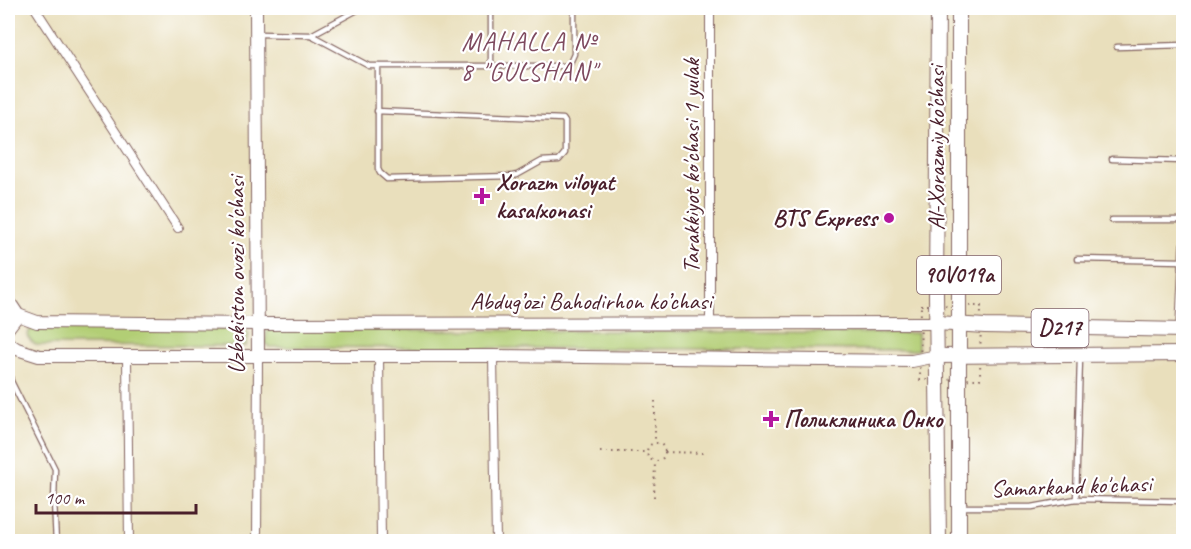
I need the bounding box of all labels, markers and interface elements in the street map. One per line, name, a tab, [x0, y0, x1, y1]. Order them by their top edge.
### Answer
district label: MAHALLA № 8 "GULSHAN"	[460, 25, 601, 88]
street label: Tarakkiyot ko'chasi 1 yulak	[676, 57, 706, 273]
street label: Al-Xorazmiy ko’chasi	[921, 63, 951, 231]
place label: Xorazm viloyat kasalxonasi	[496, 167, 617, 225]
street label: Uzbekiston ovozi ko'chasi	[221, 173, 251, 374]
marker: Xorazm viloyat kasalxonasi	[473, 187, 491, 205]
place label: BTS Express	[773, 203, 880, 233]
marker: BTS Express	[882, 211, 896, 225]
road number: 90V019a	[917, 256, 1001, 294]
street label: Abdug’ozi Bahodirhon ko’chasi	[470, 286, 714, 316]
road number: D217	[1032, 309, 1088, 347]
place label: Поликлиника Онко	[784, 404, 944, 434]
marker: Поликлиника Онко	[762, 410, 780, 428]
street label: Samarkand ko'chasi	[990, 468, 1154, 504]
scale bar	[36, 477, 196, 515]
text: 100 m	[45, 487, 86, 509]

